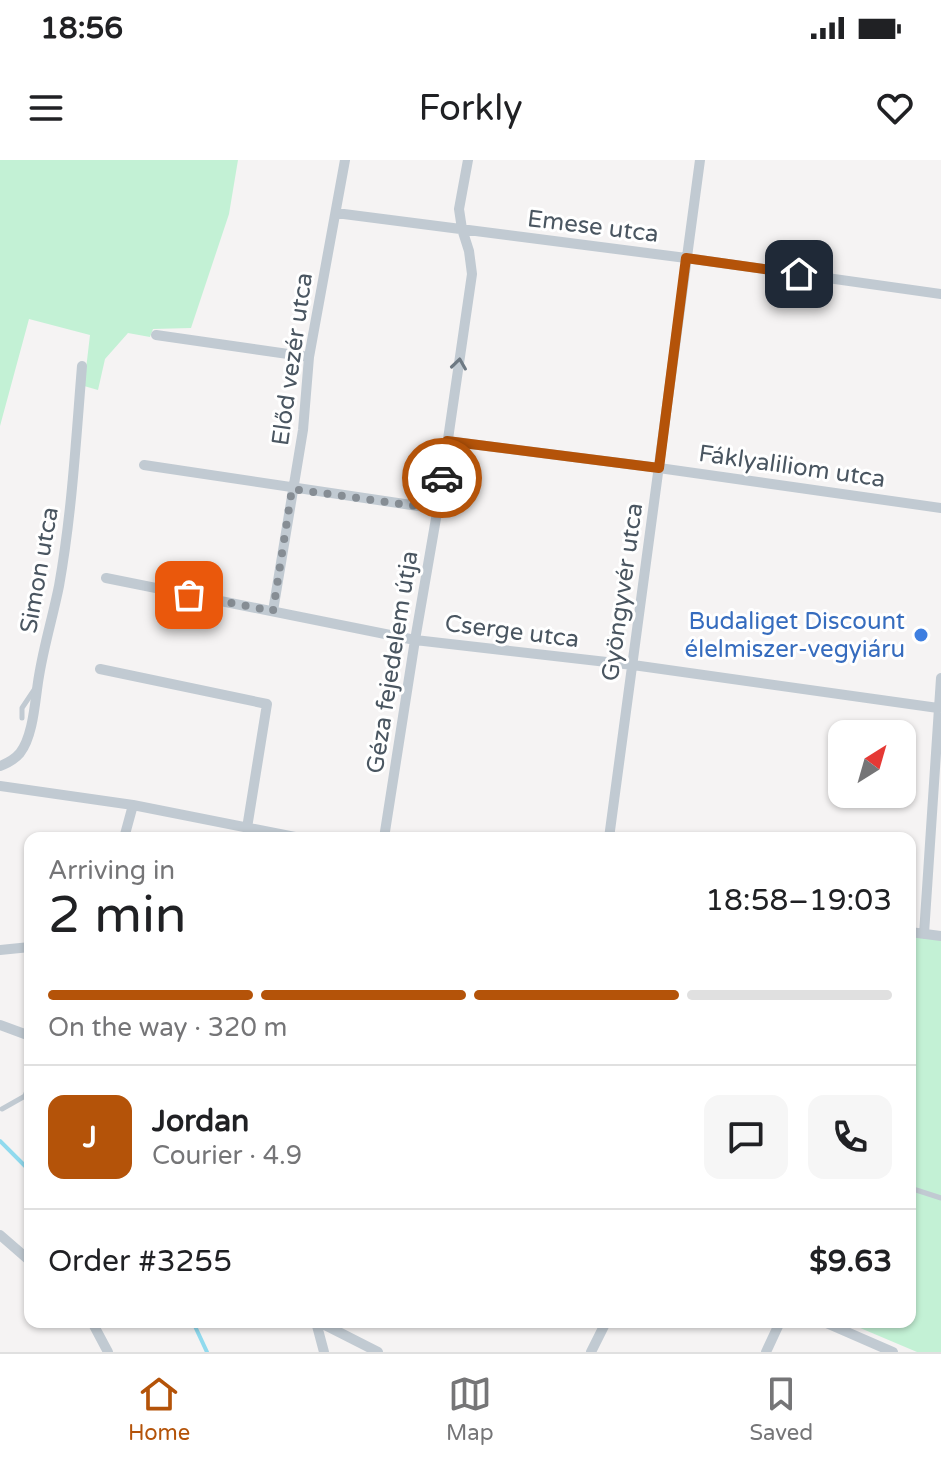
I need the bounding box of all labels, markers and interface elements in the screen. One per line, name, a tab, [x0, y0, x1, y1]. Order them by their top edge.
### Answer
text: 18:56	[40, 10, 123, 47]
icon: menu	[24, 86, 68, 130]
icon: heart	[873, 86, 917, 130]
text: Forkly	[418, 87, 523, 130]
street label: Emese utca	[526, 204, 660, 249]
pin	[765, 240, 833, 308]
icon: home	[777, 252, 821, 296]
street label: Előd vezér utca	[266, 271, 319, 447]
one-way arrow	[449, 357, 466, 371]
courier	[402, 438, 482, 518]
street label: Fáklyaliliom utca	[697, 439, 887, 494]
icon: car	[420, 456, 464, 500]
street label: Gyöngyvér utca	[596, 501, 649, 683]
street label: Simon utca	[14, 505, 65, 636]
street label: Géza fejedelem útja	[361, 549, 424, 776]
pin	[155, 561, 223, 629]
icon: bag	[167, 573, 211, 617]
place label: Budaliget Discount élelmiszer-vegyiáru	[685, 607, 905, 664]
street label: Cserge utca	[443, 609, 581, 654]
marker: Budaliget Discount élelmiszer-vegyiáru	[912, 626, 930, 644]
north arrow	[828, 720, 916, 808]
map controls	[828, 720, 916, 808]
text: Arriving in	[48, 855, 175, 886]
text: 18:58–19:03	[705, 882, 892, 919]
text: 2 min	[48, 884, 187, 947]
text: On the way · 320 m	[48, 1012, 287, 1043]
button: chat	[704, 1095, 788, 1179]
button: phone	[808, 1095, 892, 1179]
text: Jordan	[152, 1103, 249, 1140]
text: J	[83, 1119, 97, 1156]
text: Courier · 4.9	[152, 1140, 302, 1171]
text: Order #3255	[48, 1243, 232, 1280]
text: $9.63	[809, 1243, 892, 1280]
tab: Home	[128, 1372, 190, 1446]
tab: Map	[446, 1372, 494, 1446]
tab: Saved	[749, 1372, 813, 1446]

